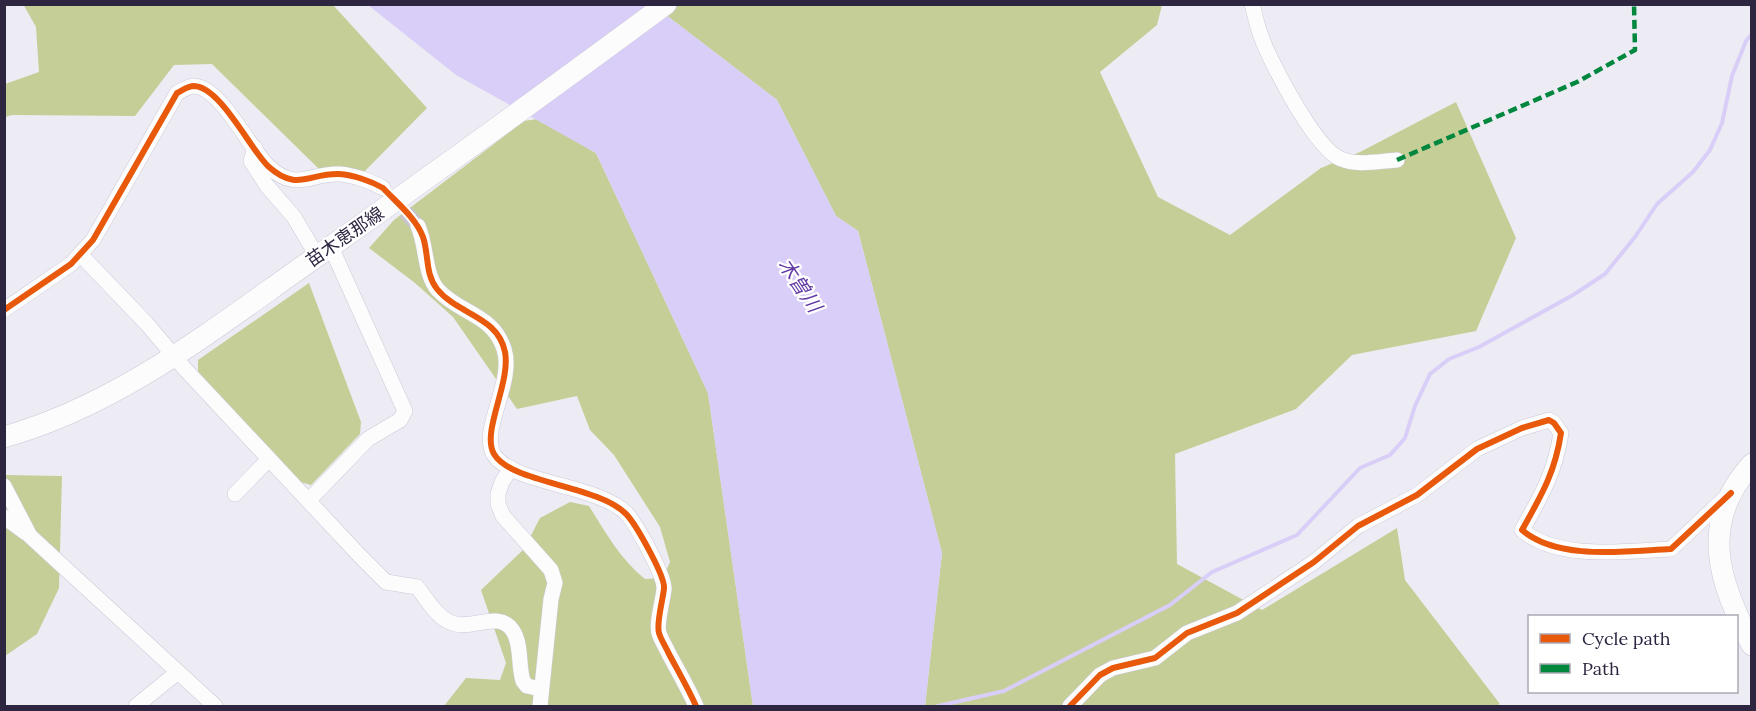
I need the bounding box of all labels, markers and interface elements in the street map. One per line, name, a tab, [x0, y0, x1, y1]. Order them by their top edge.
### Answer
street label: 苗木恵那線	[301, 201, 388, 272]
water label: 木曽川	[773, 253, 829, 318]
legend	[1528, 615, 1738, 693]
text: Cycle path	[1582, 627, 1671, 650]
text: Path	[1582, 657, 1620, 680]

